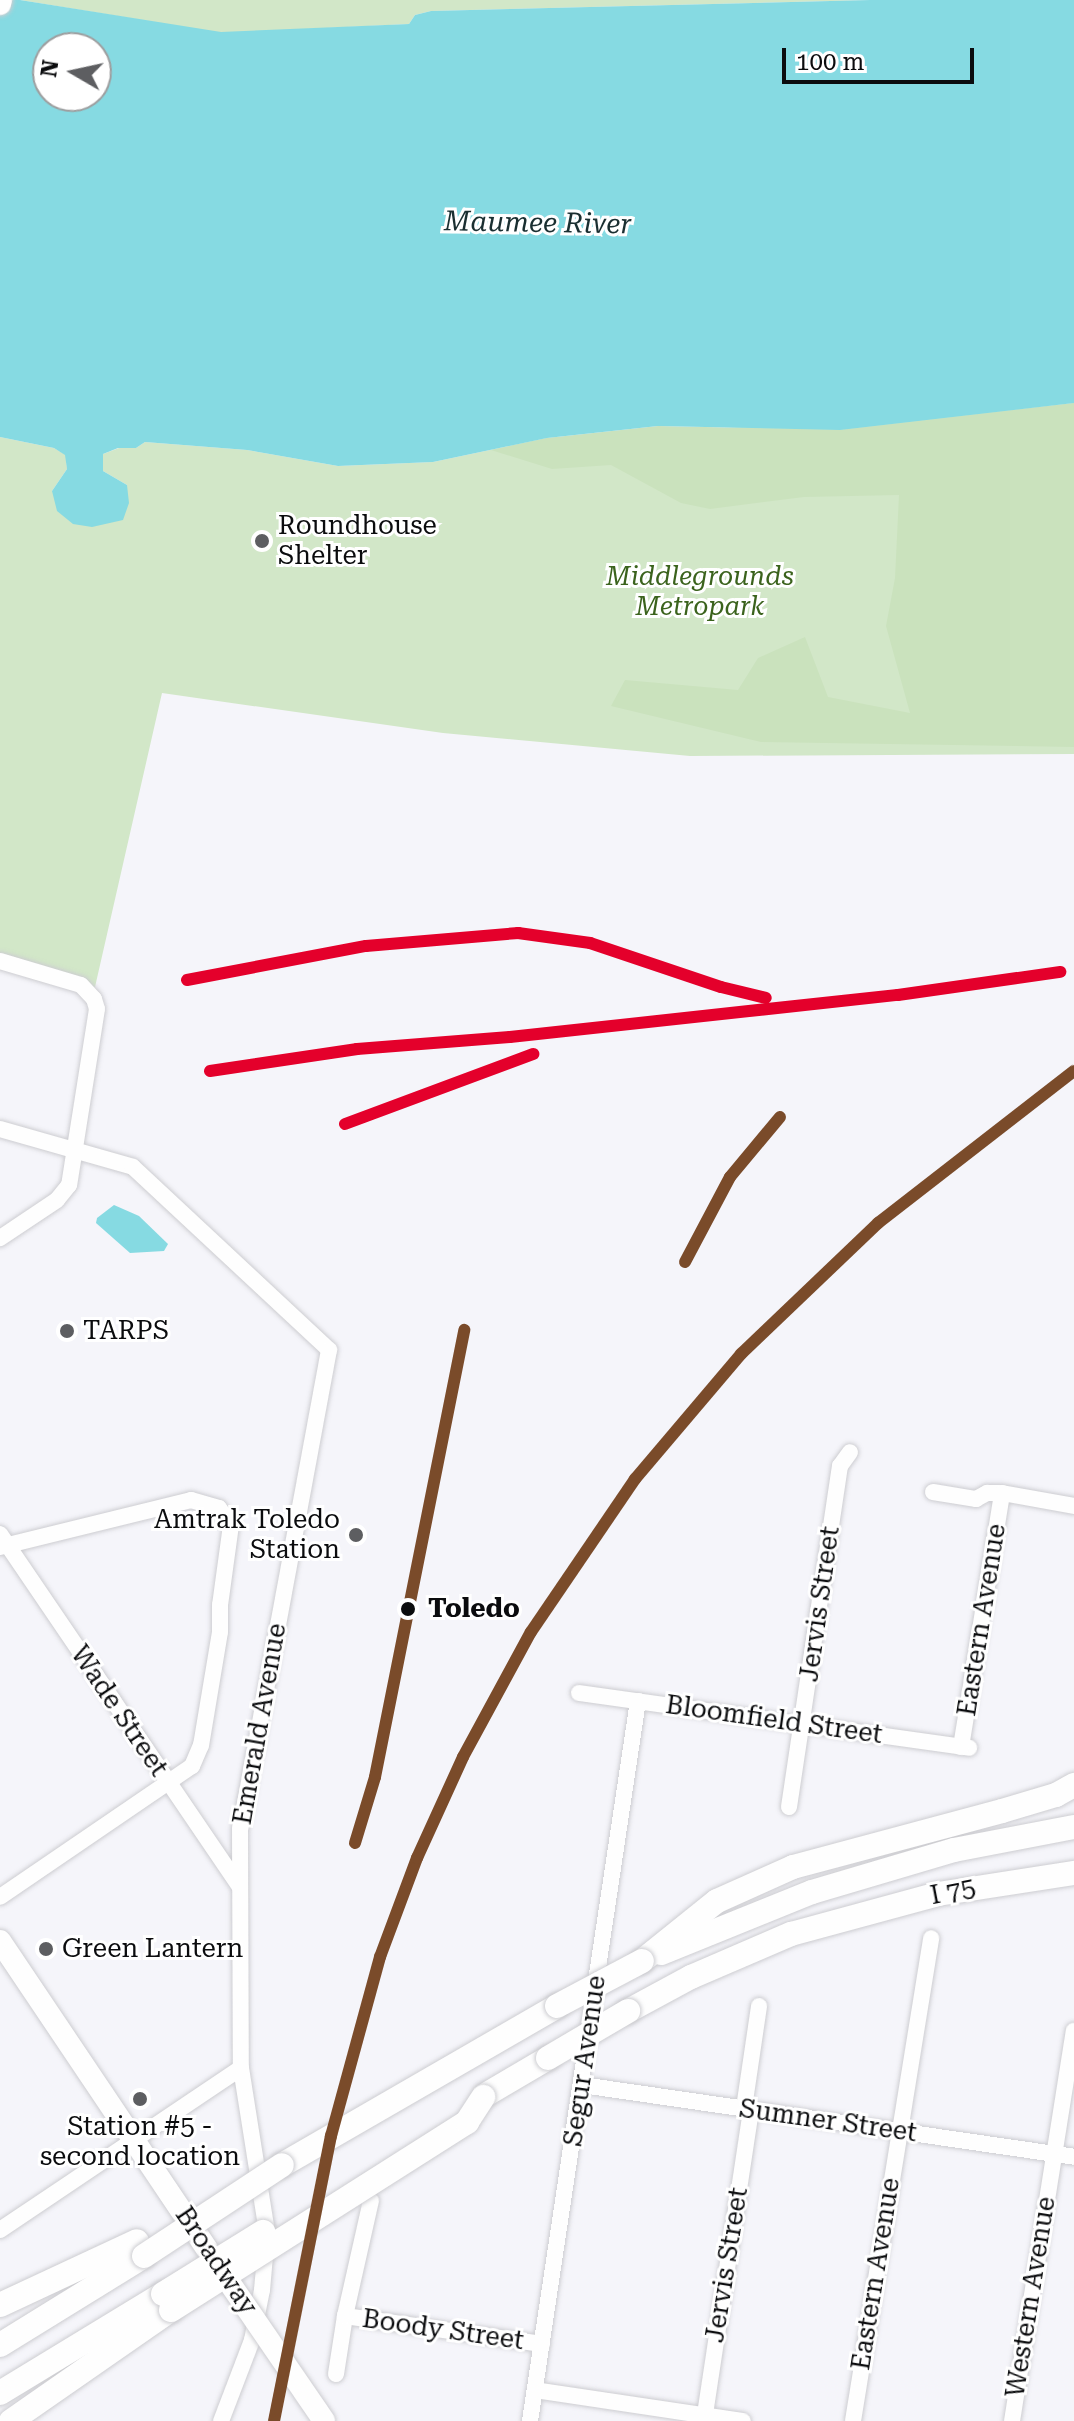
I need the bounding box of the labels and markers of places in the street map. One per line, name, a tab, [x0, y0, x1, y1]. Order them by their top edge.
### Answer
place label: Roundhouse Shelter	[278, 510, 437, 572]
marker: Roundhouse Shelter	[253, 532, 271, 550]
place label: TARPS	[83, 1315, 169, 1347]
marker: TARPS	[58, 1322, 76, 1340]
place label: Amtrak Toledo Station	[154, 1504, 340, 1566]
marker: Amtrak Toledo Station	[347, 1526, 365, 1544]
place label: Toledo	[428, 1593, 520, 1625]
marker: Toledo	[395, 1596, 421, 1622]
place label: Green Lantern	[62, 1933, 243, 1965]
marker: Green Lantern	[37, 1940, 55, 1958]
marker: Station #5 - second location	[131, 2090, 149, 2108]
place label: Station #5 - second location	[40, 2111, 240, 2172]

